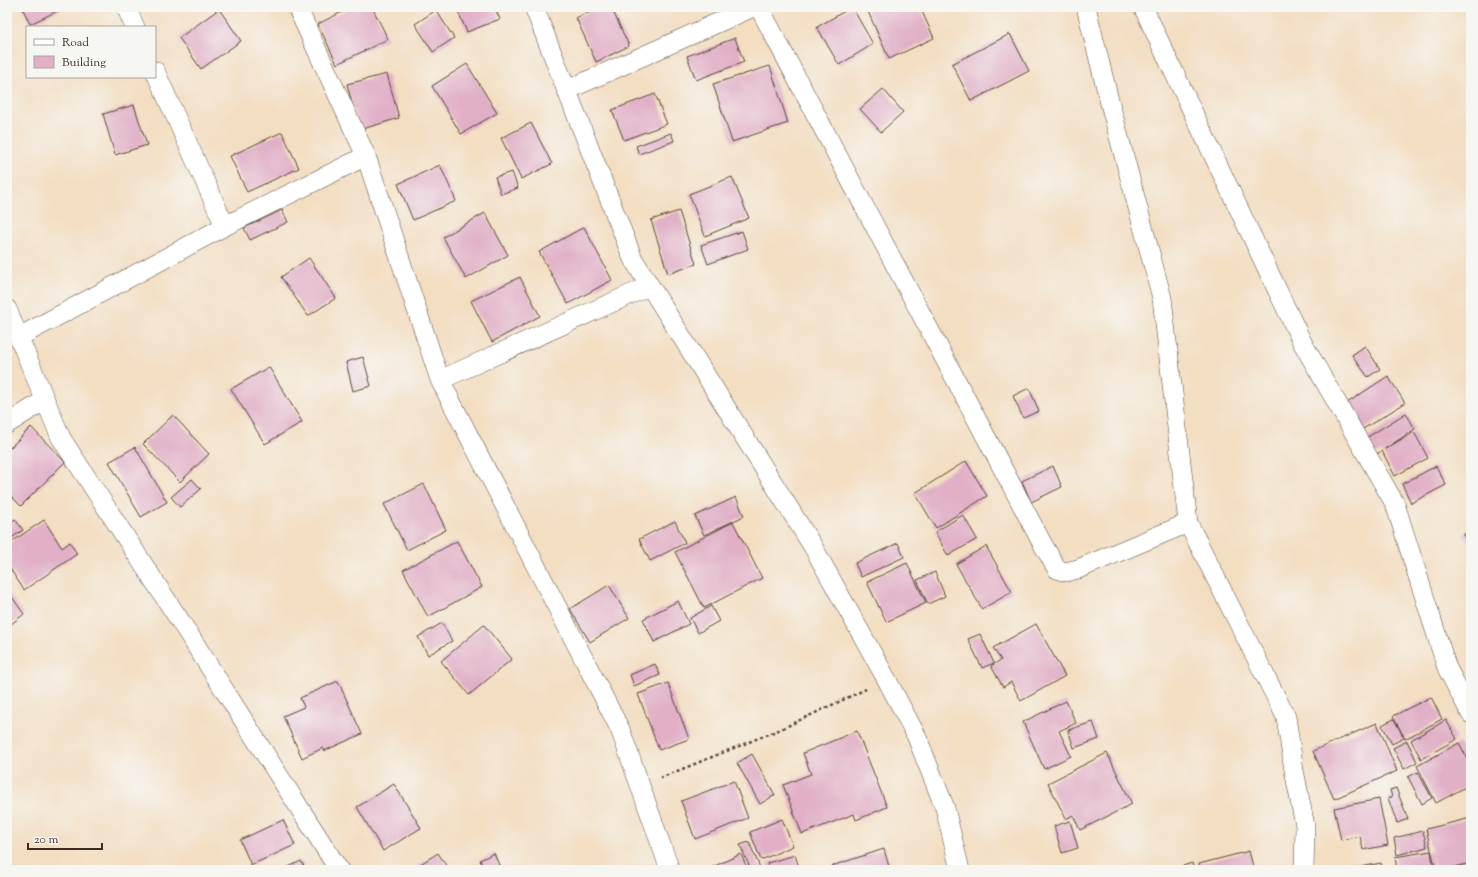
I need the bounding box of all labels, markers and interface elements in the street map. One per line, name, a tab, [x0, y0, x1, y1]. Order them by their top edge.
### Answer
legend	[26, 26, 156, 78]
text: Road	[62, 34, 89, 52]
text: Building	[62, 54, 106, 72]
scale bar	[28, 825, 102, 851]
text: 20 m	[34, 831, 59, 849]

